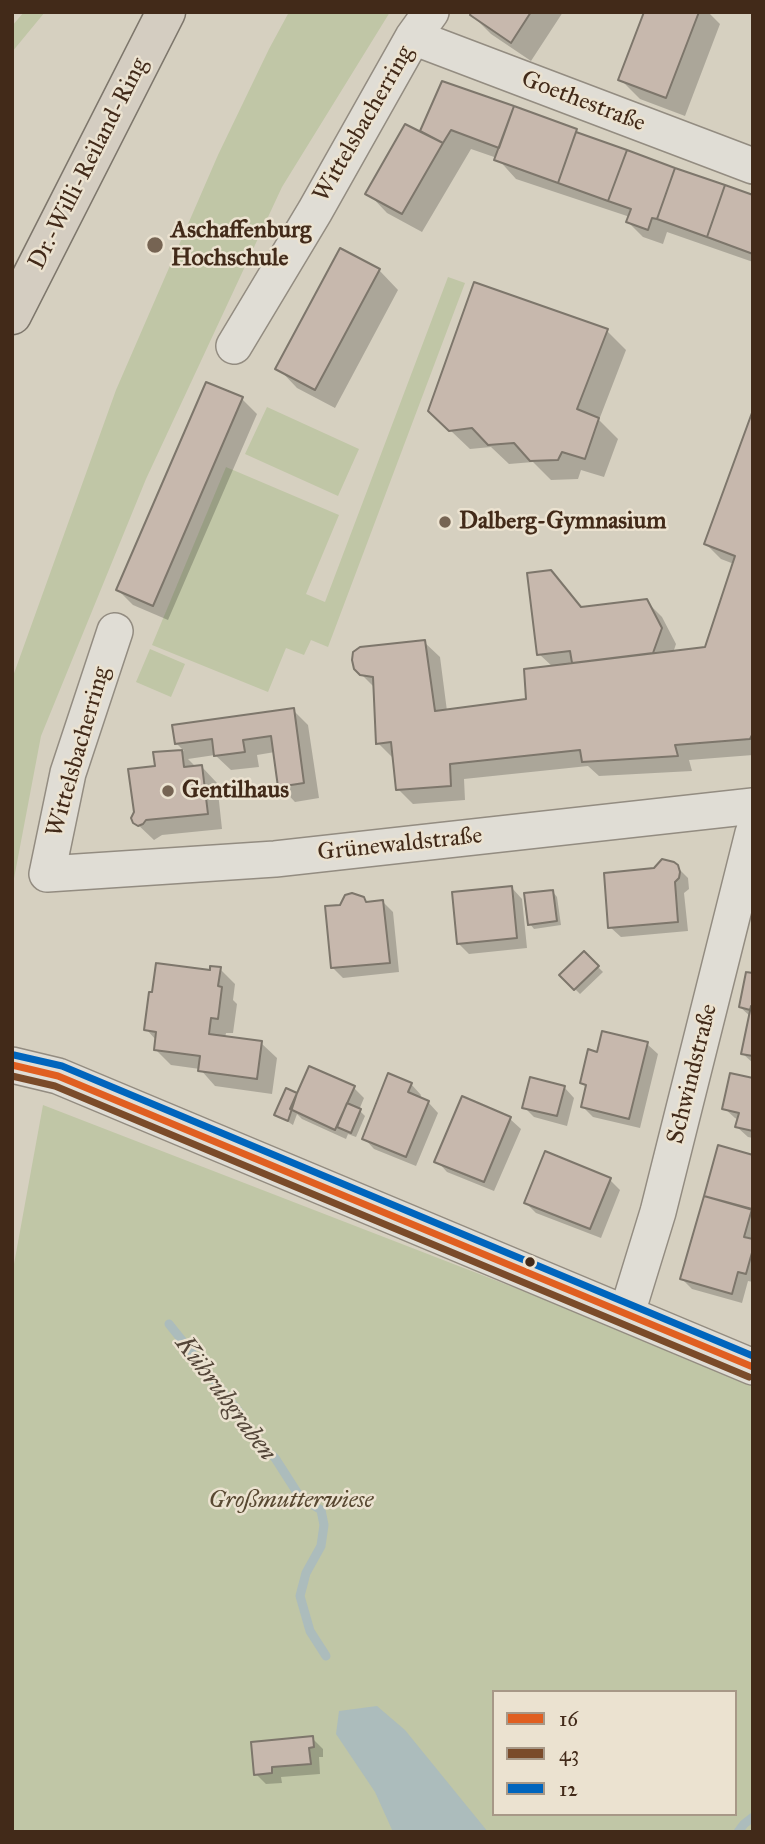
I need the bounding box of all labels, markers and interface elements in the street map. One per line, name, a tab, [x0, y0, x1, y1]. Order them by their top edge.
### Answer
street label: Wittelsbacherring	[308, 41, 420, 207]
street label: Dr.-Willi-Reiland-Ring	[23, 53, 155, 275]
street label: Goethestraße	[517, 65, 649, 139]
place label: Aschaffenburg Hochschule	[171, 217, 311, 273]
marker: Aschaffenburg Hochschule	[145, 235, 165, 255]
place label: Dalberg-Gymnasium	[459, 508, 666, 536]
marker: Dalberg-Gymnasium	[437, 514, 453, 530]
street label: Wittelsbacherring	[41, 664, 117, 840]
place label: Gentilhaus	[182, 777, 289, 805]
marker: Gentilhaus	[160, 783, 176, 799]
street label: Grünewaldstraße	[316, 822, 484, 868]
street label: Schwindstraße	[662, 1001, 724, 1147]
unlabelled marker	[523, 1255, 537, 1269]
water label: Kühruhgraben	[168, 1330, 282, 1468]
park label: Großmutterwiese	[209, 1487, 373, 1515]
legend	[492, 1690, 737, 1816]
text: 16	[559, 1706, 578, 1732]
text: 43	[559, 1741, 579, 1767]
text: 12	[559, 1776, 578, 1802]

